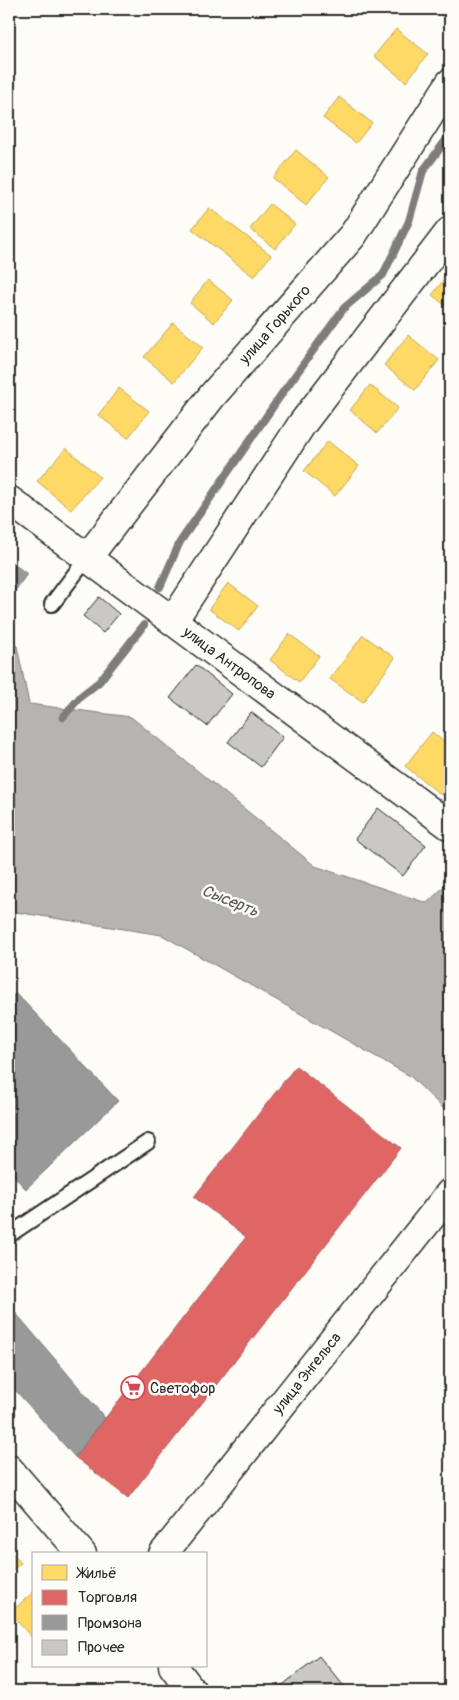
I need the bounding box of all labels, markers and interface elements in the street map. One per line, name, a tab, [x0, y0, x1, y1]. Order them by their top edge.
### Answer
street label: улица Горького	[234, 281, 315, 368]
street label: улица Антропова	[178, 622, 279, 703]
water label: Сысерть	[199, 881, 262, 922]
street label: улица Энгельса	[268, 1328, 345, 1419]
supermarket icon: Светофор	[120, 1375, 146, 1401]
place label: Светофор	[150, 1379, 215, 1398]
legend	[32, 1552, 208, 1668]
text: Жильё	[76, 1564, 117, 1583]
text: Торговля	[78, 1588, 137, 1607]
text: Промзона	[78, 1614, 142, 1633]
text: Прочее	[78, 1638, 125, 1657]

